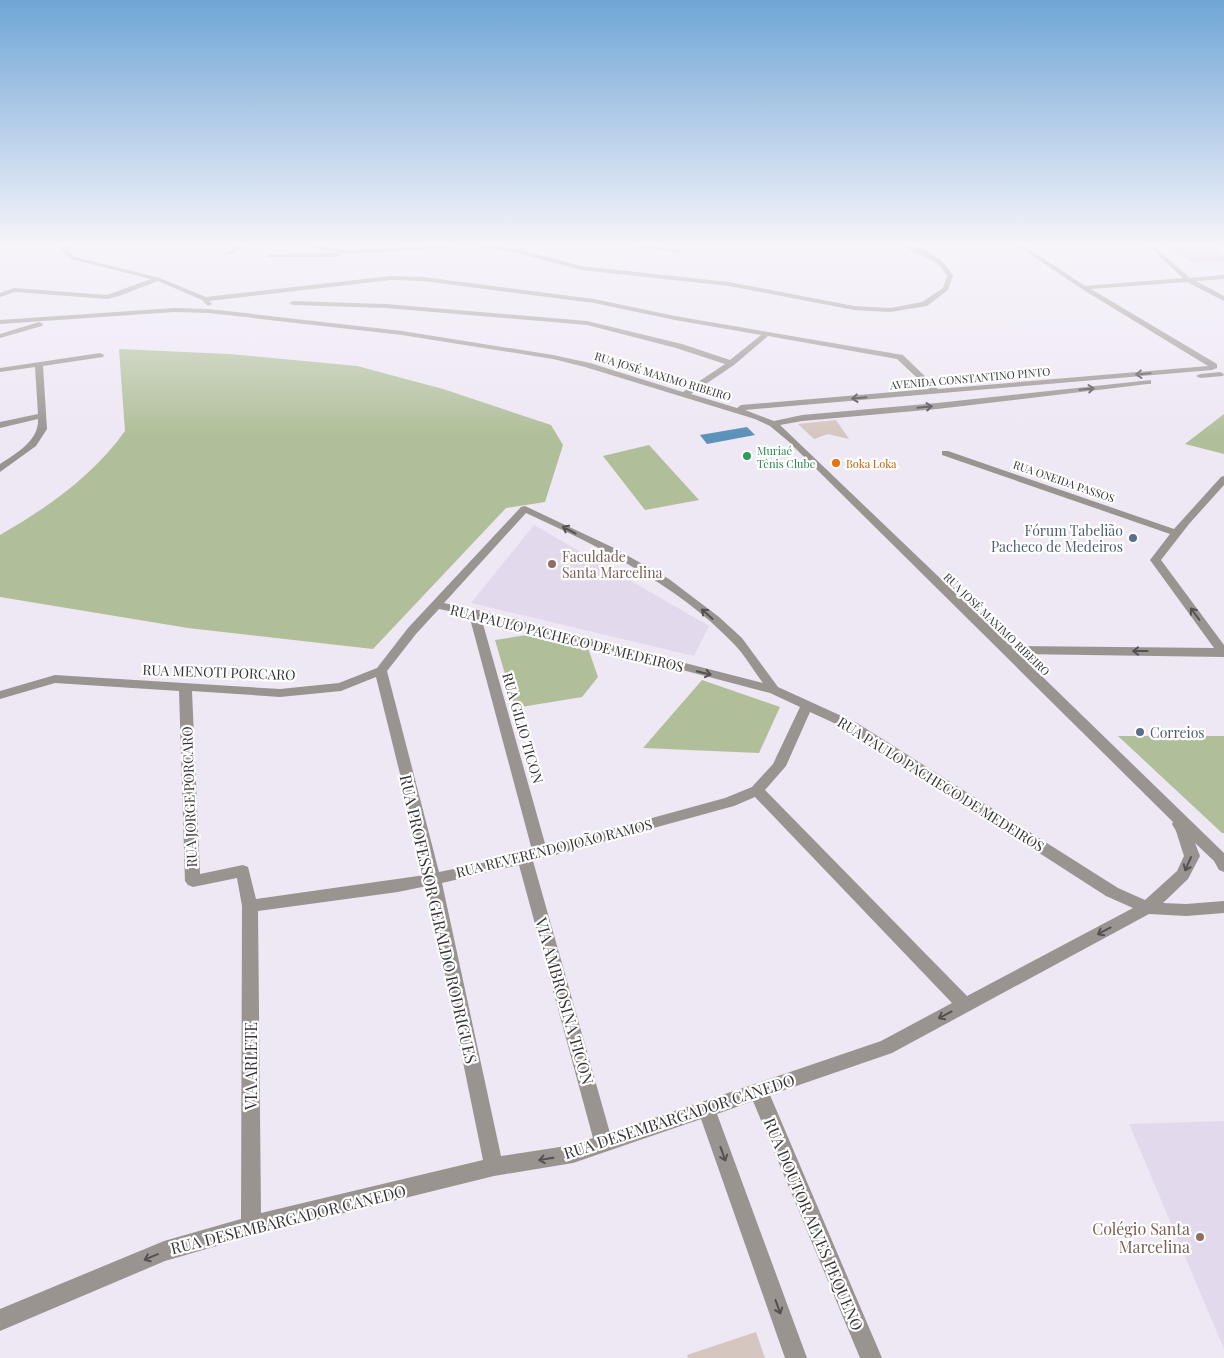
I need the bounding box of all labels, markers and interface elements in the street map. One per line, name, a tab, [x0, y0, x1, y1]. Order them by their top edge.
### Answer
street label: RUA JOSÉ MAXIMO RIBEIRO	[593, 348, 733, 404]
street label: AVENIDA CONSTANTINO PINTO	[888, 364, 1051, 393]
one-way arrow	[1135, 369, 1151, 379]
one-way arrow	[1079, 384, 1095, 394]
one-way arrow	[851, 394, 867, 403]
one-way arrow	[917, 402, 933, 412]
place label: Muriaé Tênis Clube	[757, 443, 816, 471]
marker: Muriaé Tênis Clube	[741, 450, 753, 462]
place label: Boka Loka	[846, 456, 897, 471]
marker: Boka Loka	[830, 457, 842, 469]
street label: RUA ONEIDA PASSOS	[1011, 457, 1117, 505]
place label: Fórum Tabelião Pacheco de Medeiros	[991, 521, 1123, 556]
one-way arrow	[562, 525, 577, 534]
marker: Fórum Tabelião Pacheco de Medeiros	[1127, 532, 1139, 544]
place label: Faculdade Santa Marcelina	[562, 547, 663, 582]
marker: Faculdade Santa Marcelina	[546, 558, 558, 570]
street label: RUA JOSÉ MAXIMO RIBEIRO	[941, 569, 1053, 679]
street label: RUA PAULO PACHECO DE MEDEIROS	[448, 600, 686, 676]
one-way arrow	[1190, 607, 1200, 621]
one-way arrow	[701, 608, 714, 620]
one-way arrow	[1132, 646, 1148, 656]
street label: RUA MENOTI PORCARO	[142, 660, 296, 684]
one-way arrow	[695, 669, 711, 678]
street label: RUA GILIO TICON	[498, 670, 548, 786]
street label: RUA PAULO PACHECO DE MEDEIROS	[834, 712, 1048, 856]
place label: Correios	[1150, 723, 1205, 742]
street label: RUA JORGE PORCARO	[177, 726, 201, 868]
marker: Correios	[1134, 726, 1146, 738]
street label: RUA PROFESSOR GERALDO RODRIGUES	[395, 772, 483, 1066]
street label: RUA REVERENDO JOÃO RAMOS	[454, 814, 654, 882]
one-way arrow	[1183, 856, 1193, 871]
street label: VIA AMBROSINA TICON	[531, 914, 599, 1087]
one-way arrow	[1096, 926, 1111, 936]
one-way arrow	[937, 1010, 952, 1020]
street label: VIA ARLETE	[240, 1022, 261, 1111]
street label: RUA DESEMBARGADOR CANEDO	[561, 1069, 797, 1163]
street label: RUA DOUTOR ALVES PEQUENO	[760, 1114, 868, 1334]
one-way arrow	[719, 1146, 728, 1161]
one-way arrow	[538, 1154, 554, 1164]
street label: RUA DESEMBARGADOR CANEDO	[168, 1180, 408, 1258]
place label: Colégio Santa Marcelina	[1092, 1218, 1190, 1257]
marker: Colégio Santa Marcelina	[1194, 1231, 1206, 1243]
one-way arrow	[144, 1253, 159, 1263]
one-way arrow	[774, 1299, 783, 1314]

